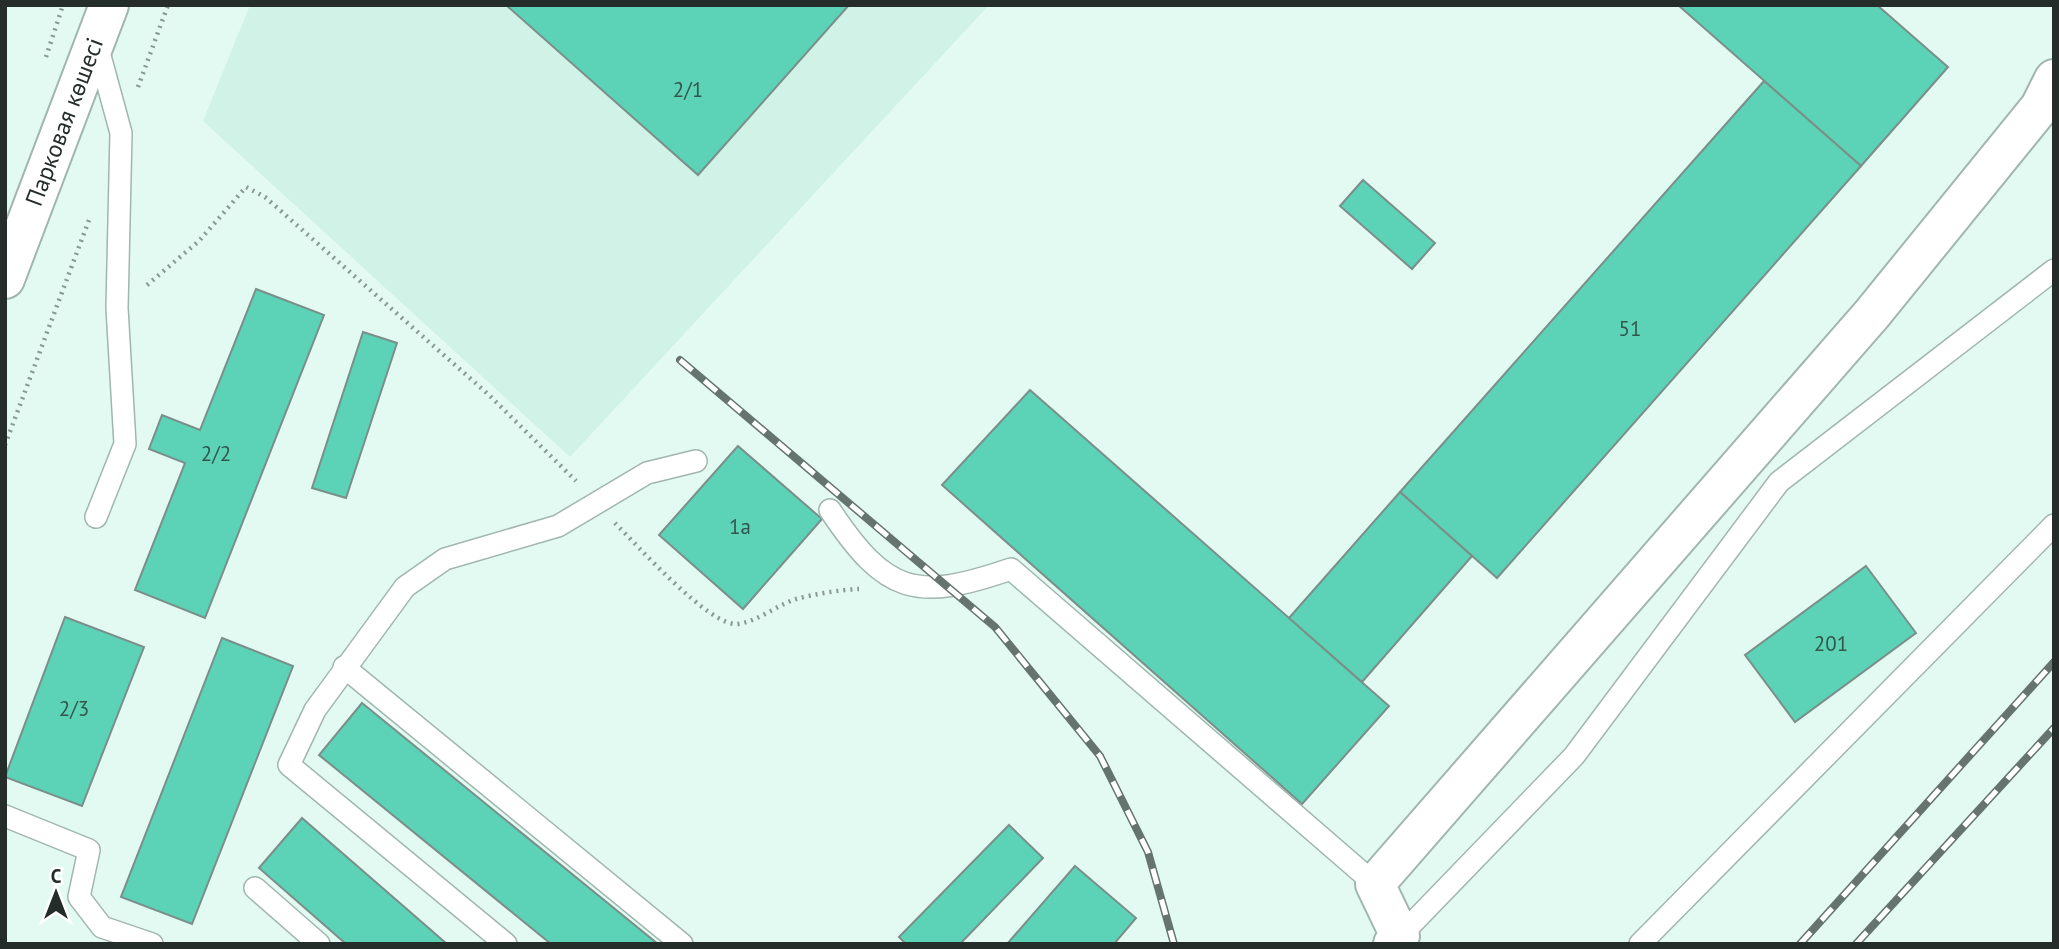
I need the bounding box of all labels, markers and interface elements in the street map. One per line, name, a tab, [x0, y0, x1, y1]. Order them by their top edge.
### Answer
street label: Парковая көшесі	[18, 33, 110, 210]
house number: 2/1	[673, 76, 703, 103]
house number: 51	[1619, 315, 1641, 342]
house number: 2/2	[201, 440, 231, 467]
house number: 1а	[729, 513, 751, 540]
house number: 201	[1814, 630, 1848, 657]
house number: 2/3	[59, 695, 89, 722]
north arrow	[21, 858, 91, 928]
text: С	[51, 864, 62, 888]

